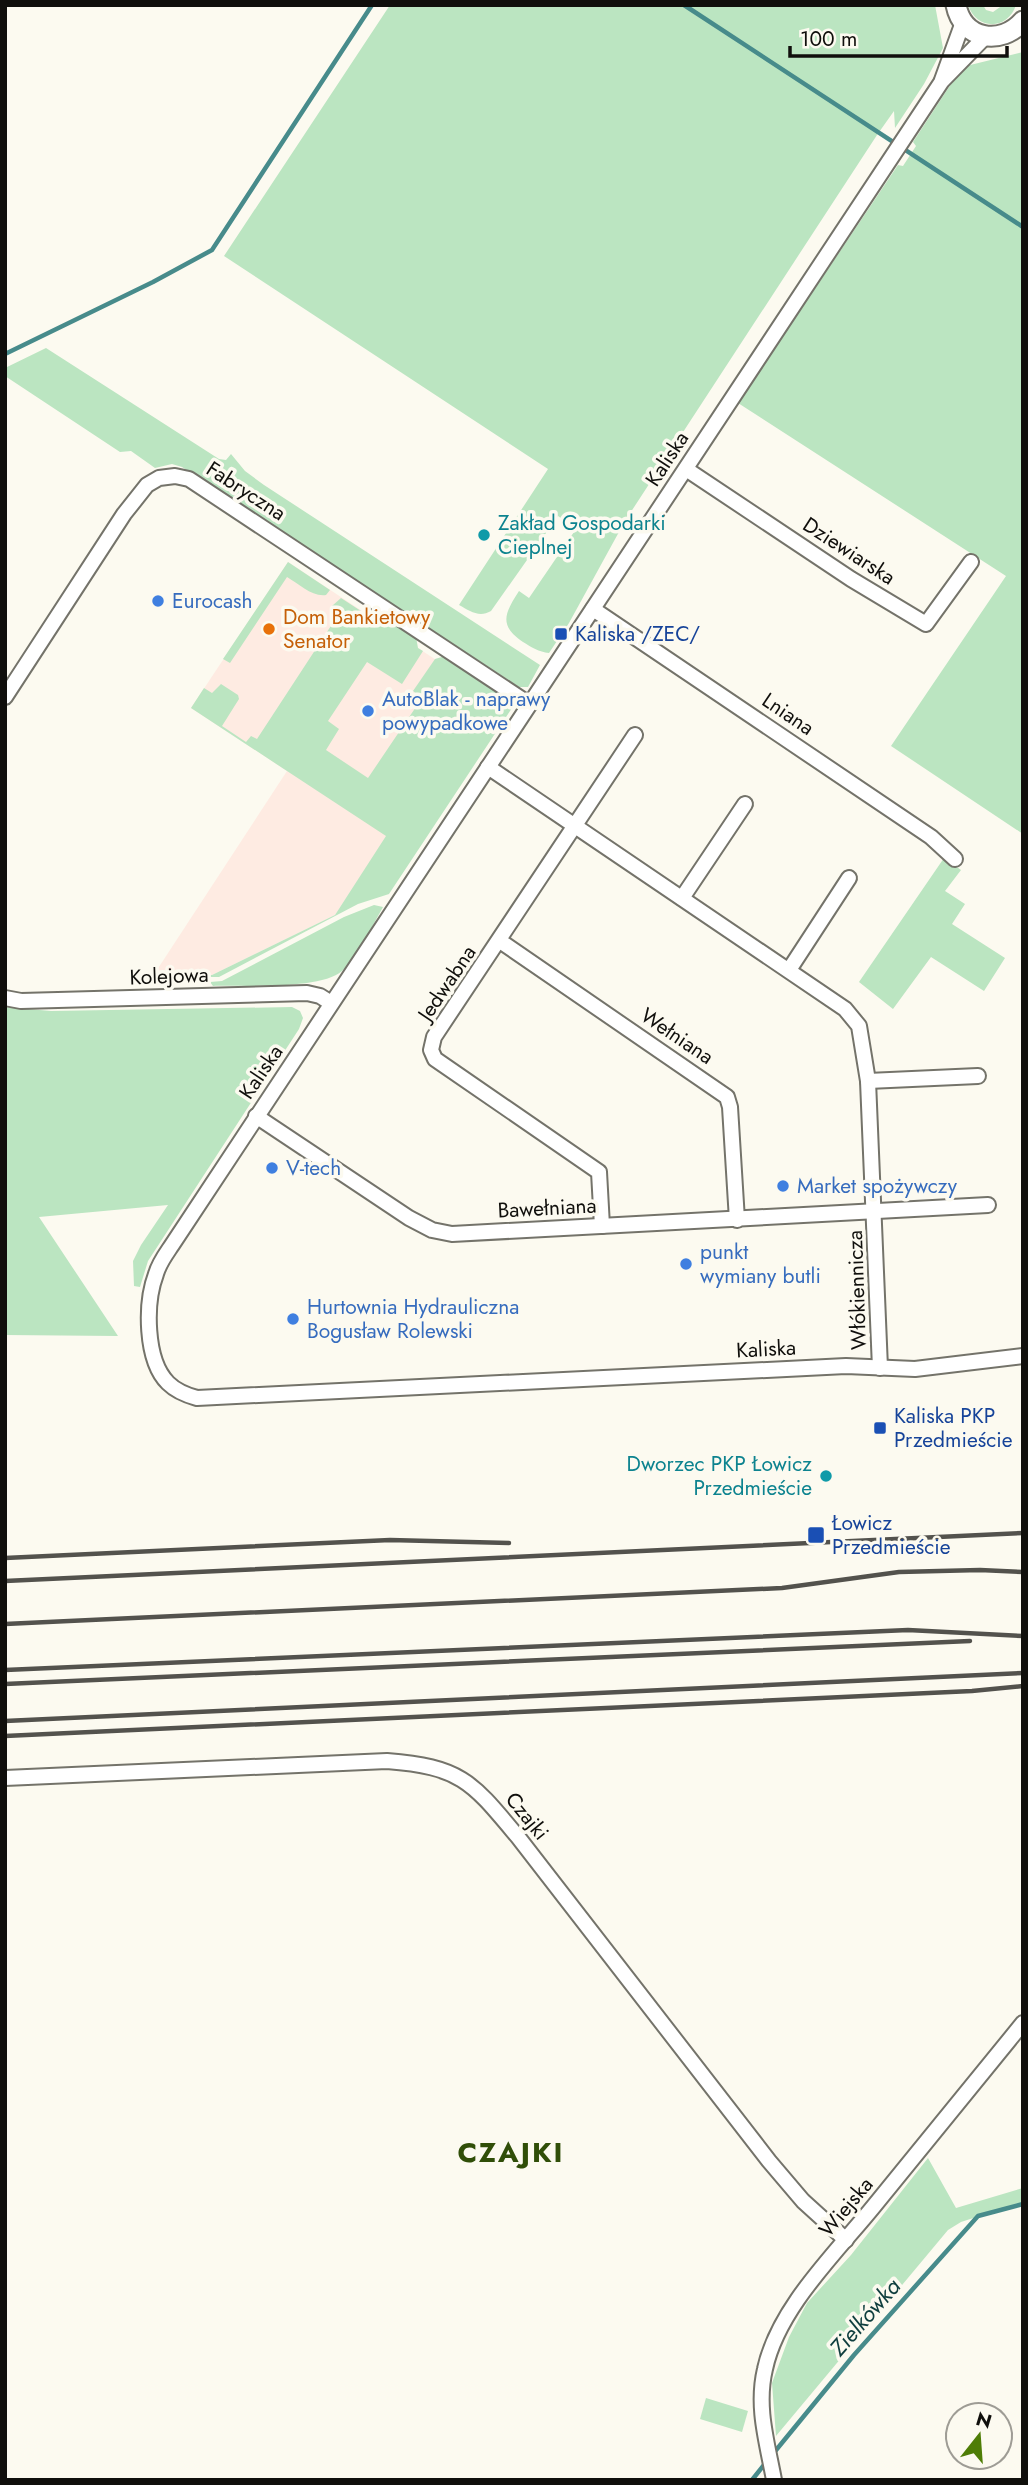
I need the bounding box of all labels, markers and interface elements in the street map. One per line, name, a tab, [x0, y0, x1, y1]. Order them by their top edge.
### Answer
scale bar	[790, 14, 1007, 58]
text: 100 m	[800, 24, 857, 54]
street label: Kaliska	[638, 426, 696, 492]
street label: Fabryczna	[200, 454, 292, 528]
place label: Zakład Gospodarki Cieplnej	[498, 508, 666, 562]
street label: Dziewiarska	[797, 510, 901, 592]
marker: Zakład Gospodarki Cieplnej	[476, 527, 492, 543]
place label: Eurocash	[172, 586, 253, 616]
marker: Eurocash	[150, 593, 166, 609]
place label: Dom Bankietowy Senator	[283, 602, 431, 656]
place label: Kaliska /ZEC/	[575, 619, 700, 649]
marker: Dom Bankietowy Senator	[261, 621, 277, 637]
marker: Kaliska /ZEC/	[553, 626, 569, 642]
place label: AutoBlak - naprawy powypadkowe	[382, 684, 551, 738]
street label: Lniana	[756, 686, 820, 742]
marker: AutoBlak - naprawy powypadkowe	[360, 703, 376, 719]
street label: Jedwabna	[409, 939, 483, 1029]
street label: Kolejowa	[129, 960, 209, 992]
street label: Wełniana	[634, 1001, 720, 1071]
street label: Kaliska	[232, 1039, 290, 1105]
place label: V-tech	[286, 1153, 341, 1183]
marker: V-tech	[264, 1160, 280, 1176]
place label: Market spożywczy	[797, 1171, 958, 1201]
marker: Market spożywczy	[775, 1178, 791, 1194]
street label: Bawełniana	[497, 1190, 597, 1226]
street label: Włókiennicza	[840, 1230, 874, 1350]
place label: punkt wymiany butli	[700, 1237, 821, 1291]
marker: punkt wymiany butli	[678, 1256, 694, 1272]
place label: Hurtownia Hydrauliczna Bogusław Rolewski	[307, 1292, 519, 1346]
marker: Hurtownia Hydrauliczna Bogusław Rolewski	[285, 1311, 301, 1327]
street label: Kaliska	[735, 1332, 797, 1366]
place label: Kaliska PKP Przedmieście	[894, 1401, 1013, 1455]
marker: Kaliska PKP Przedmieście	[872, 1420, 888, 1436]
place label: Dworzec PKP Łowicz Przedmieście	[626, 1449, 812, 1503]
marker: Dworzec PKP Łowicz Przedmieście	[818, 1468, 834, 1484]
place label: Łowicz Przedmieście	[831, 1508, 951, 1562]
marker: Łowicz Przedmieście	[806, 1525, 826, 1545]
street label: Czajki	[498, 1786, 556, 1846]
district label: CZAJKI	[458, 2132, 564, 2173]
street label: Wiejska	[812, 2170, 880, 2244]
water label: Zielkówka	[821, 2270, 909, 2364]
north arrow	[944, 2401, 1014, 2471]
text: N	[973, 2405, 995, 2435]

